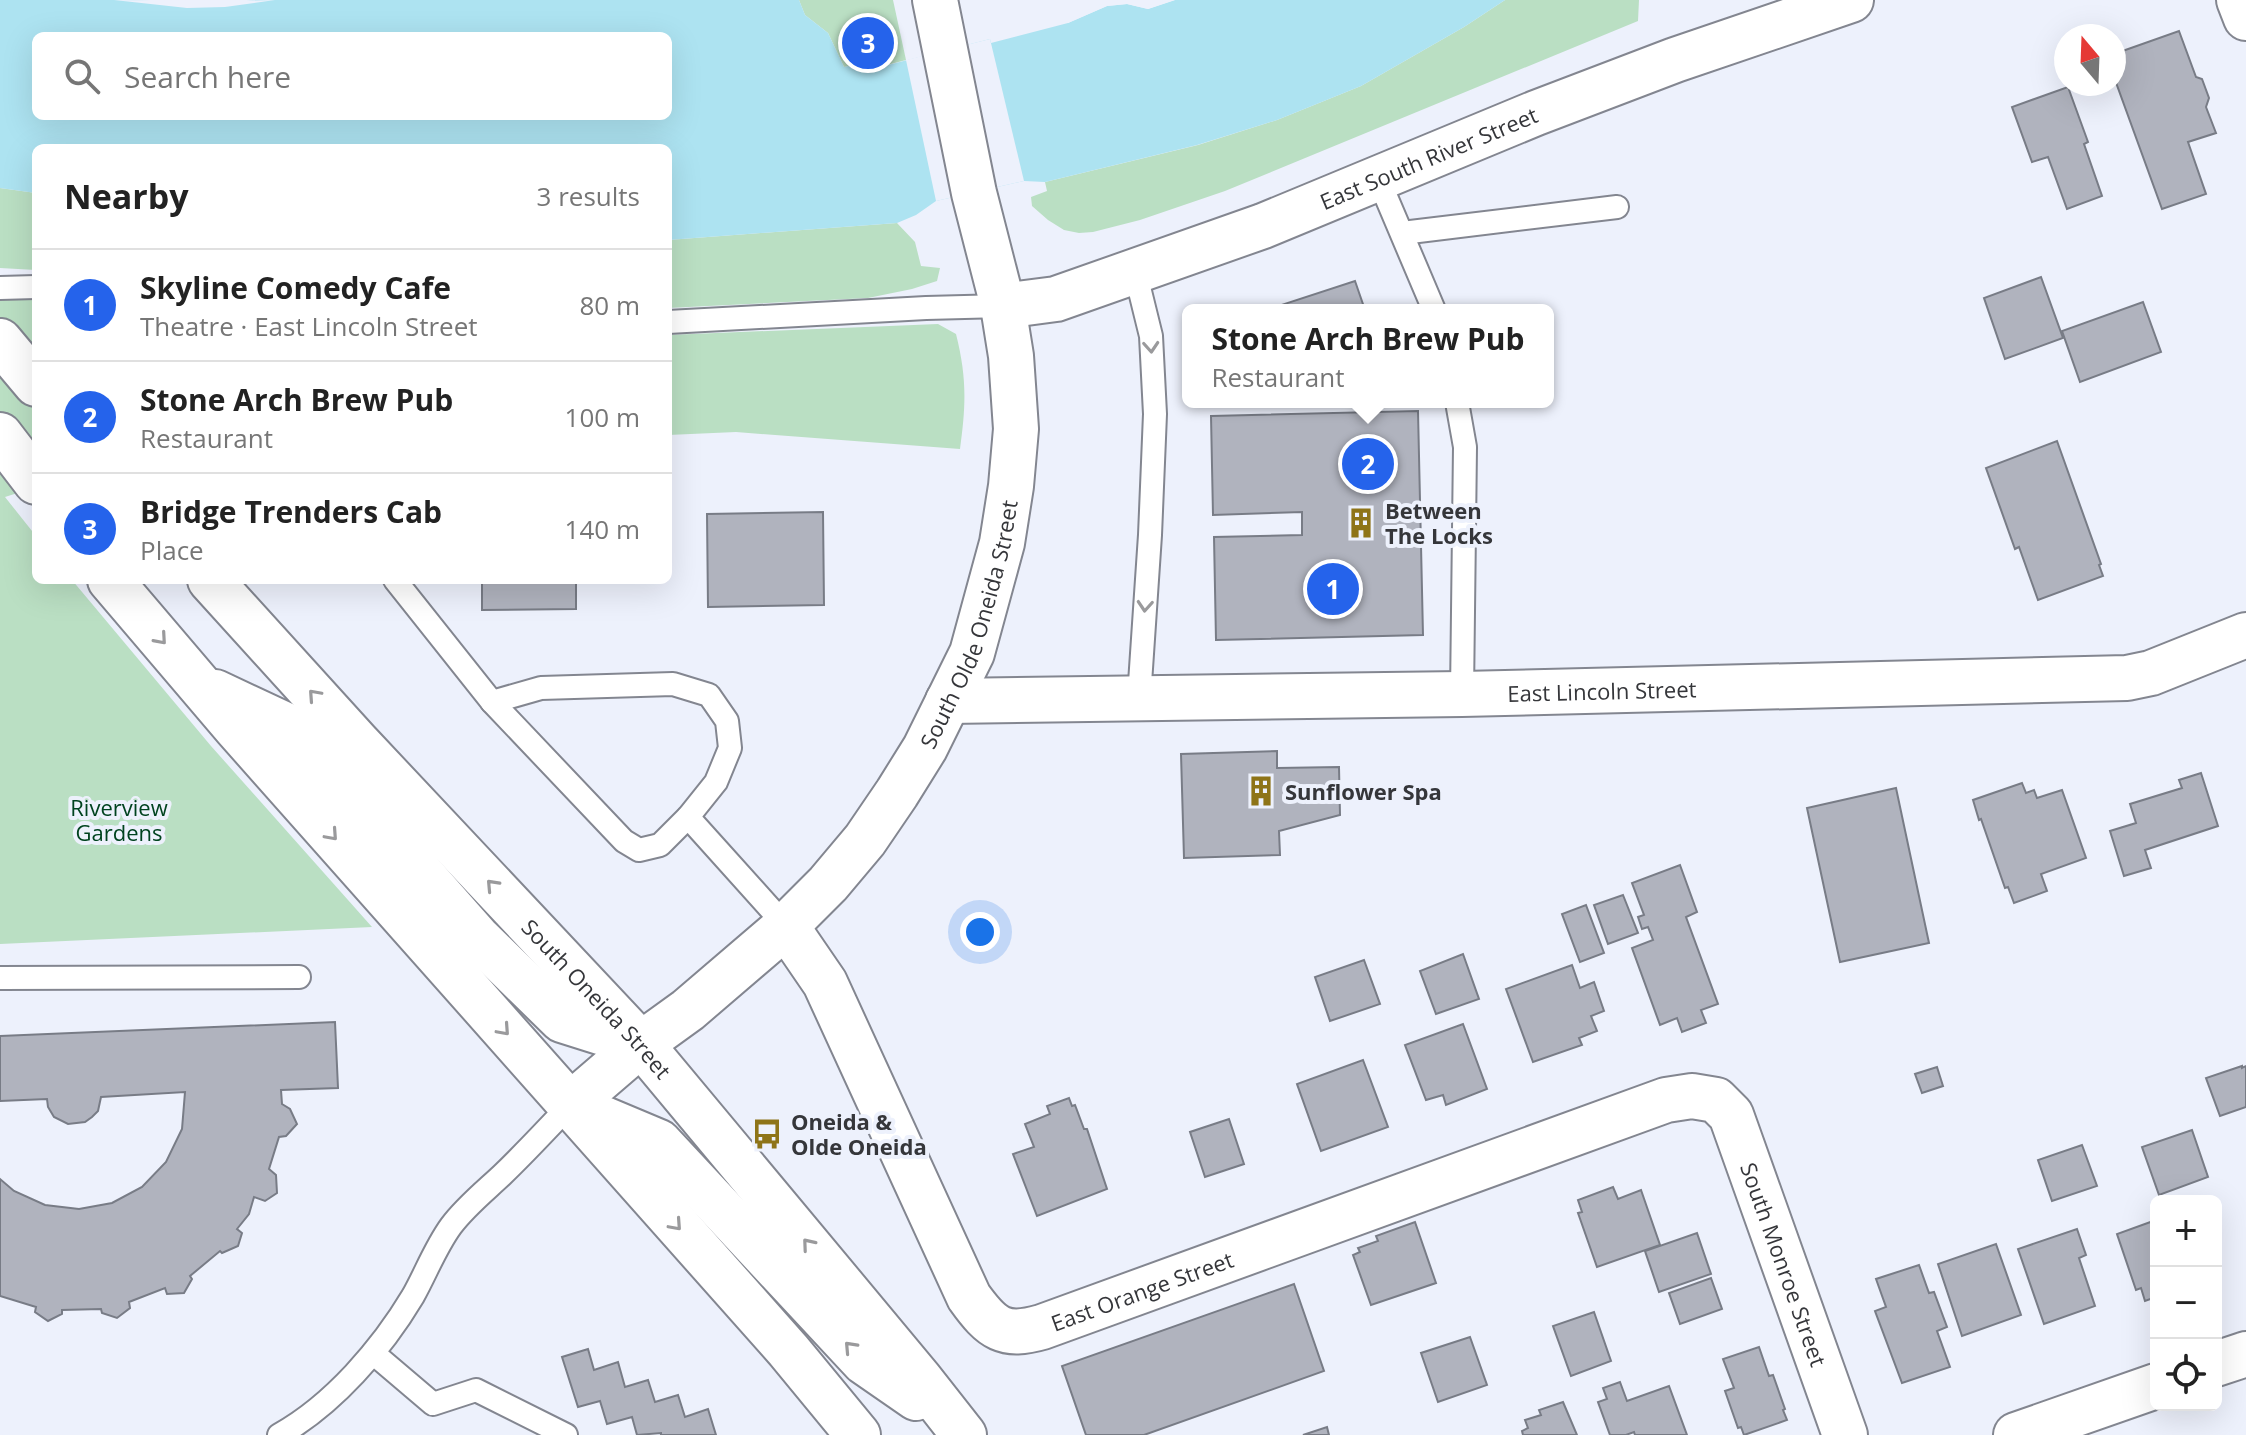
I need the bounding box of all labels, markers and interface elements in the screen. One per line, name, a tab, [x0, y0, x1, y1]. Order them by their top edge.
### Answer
pin: 3	[842, 13, 894, 73]
north arrow	[2054, 24, 2126, 96]
search box	[32, 32, 672, 120]
icon: search	[60, 54, 104, 98]
text: Search here	[124, 56, 291, 97]
street label: East South River Street	[1315, 99, 1542, 216]
text: Nearby	[64, 173, 189, 219]
text: 3 results	[537, 178, 640, 214]
text: Skyline Comedy Cafe	[140, 267, 451, 308]
text: 1	[83, 287, 97, 323]
text: 80 m	[579, 287, 640, 323]
popup	[1182, 304, 1554, 408]
text: Theatre · East Lincoln Street	[140, 308, 478, 344]
text: Stone Arch Brew Pub	[1211, 318, 1525, 359]
one-way arrow	[1143, 341, 1160, 354]
text: Restaurant	[1211, 359, 1344, 395]
text: Stone Arch Brew Pub	[140, 379, 453, 420]
text: 2	[83, 399, 97, 435]
text: 100 m	[565, 399, 640, 435]
text: Restaurant	[140, 420, 273, 456]
pin: 2	[1342, 434, 1394, 494]
text: Bridge Trenders Cab	[140, 491, 442, 532]
place label: Between The Locks	[1385, 495, 1493, 550]
street label: South Olde Oneida Street	[912, 498, 1024, 753]
building icon: Between The Locks	[1344, 506, 1378, 540]
text: 3	[83, 511, 97, 547]
text: 140 m	[565, 511, 640, 547]
text: Place	[140, 532, 204, 568]
pin: 1	[1307, 559, 1359, 619]
one-way arrow	[1137, 600, 1154, 613]
one-way arrow	[151, 630, 166, 645]
street label: East Lincoln Street	[1507, 673, 1697, 708]
one-way arrow	[310, 689, 324, 704]
building icon: Sunflower Spa	[1244, 774, 1278, 808]
place label: Sunflower Spa	[1285, 776, 1442, 806]
park label: Riverview Gardens	[70, 792, 168, 847]
one-way arrow	[322, 826, 336, 841]
one-way arrow	[486, 880, 501, 894]
street label: South Oneida Street	[516, 912, 678, 1085]
your location	[960, 912, 1000, 952]
one-way arrow	[494, 1020, 509, 1035]
place label: Oneida & Olde Oneida	[791, 1106, 927, 1161]
bus stop icon: Oneida & Olde Oneida	[750, 1117, 784, 1151]
street label: South Monroe Street	[1734, 1158, 1834, 1370]
map controls	[2150, 1195, 2222, 1411]
button: +	[2150, 1195, 2222, 1267]
one-way arrow	[666, 1216, 680, 1231]
one-way arrow	[803, 1239, 818, 1253]
street label: East Orange Street	[1047, 1244, 1237, 1338]
button: −	[2150, 1267, 2222, 1339]
button: locate	[2150, 1339, 2222, 1411]
one-way arrow	[846, 1341, 860, 1356]

